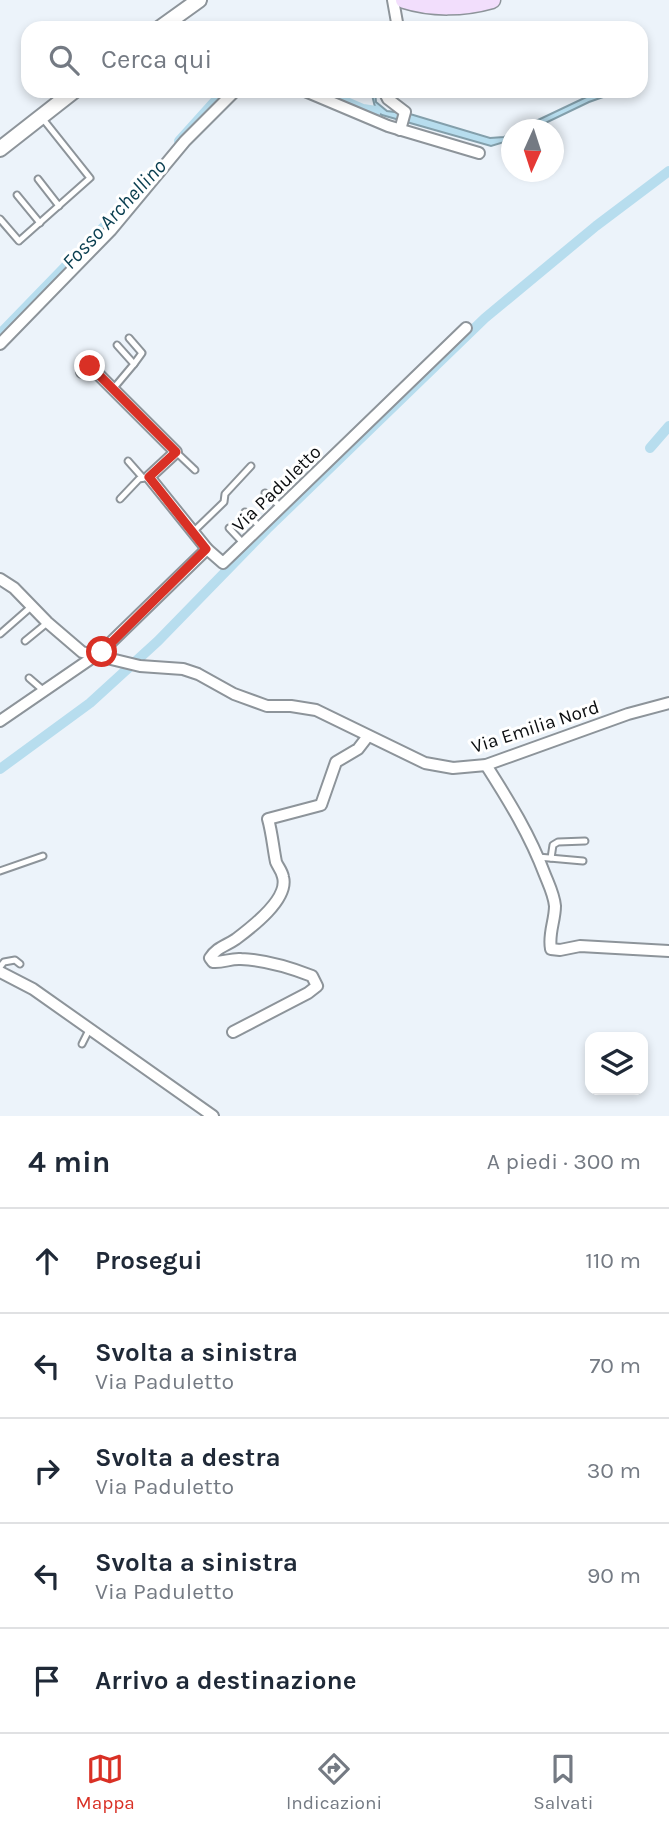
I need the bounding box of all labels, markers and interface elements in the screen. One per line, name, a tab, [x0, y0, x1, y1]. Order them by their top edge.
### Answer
search box	[21, 21, 648, 98]
icon: search	[45, 41, 83, 79]
text: Cerca qui	[101, 44, 212, 75]
north arrow	[501, 119, 564, 182]
water label: Fosso Archellino	[57, 154, 171, 274]
route end	[74, 350, 105, 381]
street label: Via Paduletto	[228, 441, 326, 537]
route start	[86, 636, 117, 667]
street label: Via Emilia Nord	[469, 696, 602, 758]
map controls	[585, 1032, 648, 1095]
button: layers	[585, 1032, 648, 1095]
text: 4 min	[28, 1144, 110, 1180]
text: A piedi · 300 m	[487, 1148, 641, 1175]
icon: ahead	[28, 1242, 66, 1280]
text: Prosegui	[95, 1245, 202, 1276]
text: 110 m	[585, 1247, 641, 1274]
text: Svolta a sinistra	[95, 1337, 298, 1368]
icon: left	[28, 1347, 66, 1385]
text: 70 m	[590, 1352, 641, 1379]
text: Via Paduletto	[95, 1368, 234, 1395]
text: Svolta a destra	[95, 1442, 281, 1473]
icon: right	[28, 1452, 66, 1490]
text: 30 m	[587, 1457, 641, 1484]
text: Via Paduletto	[95, 1473, 234, 1500]
text: Svolta a sinistra	[95, 1547, 298, 1578]
icon: left	[28, 1557, 66, 1595]
text: 90 m	[587, 1562, 641, 1589]
text: Via Paduletto	[95, 1578, 234, 1605]
icon: arrive	[28, 1662, 66, 1700]
text: Arrivo a destinazione	[95, 1665, 357, 1696]
tab: Mappa	[76, 1750, 135, 1814]
tab: Indicazioni	[286, 1750, 382, 1814]
tab: Salvati	[533, 1750, 593, 1814]

